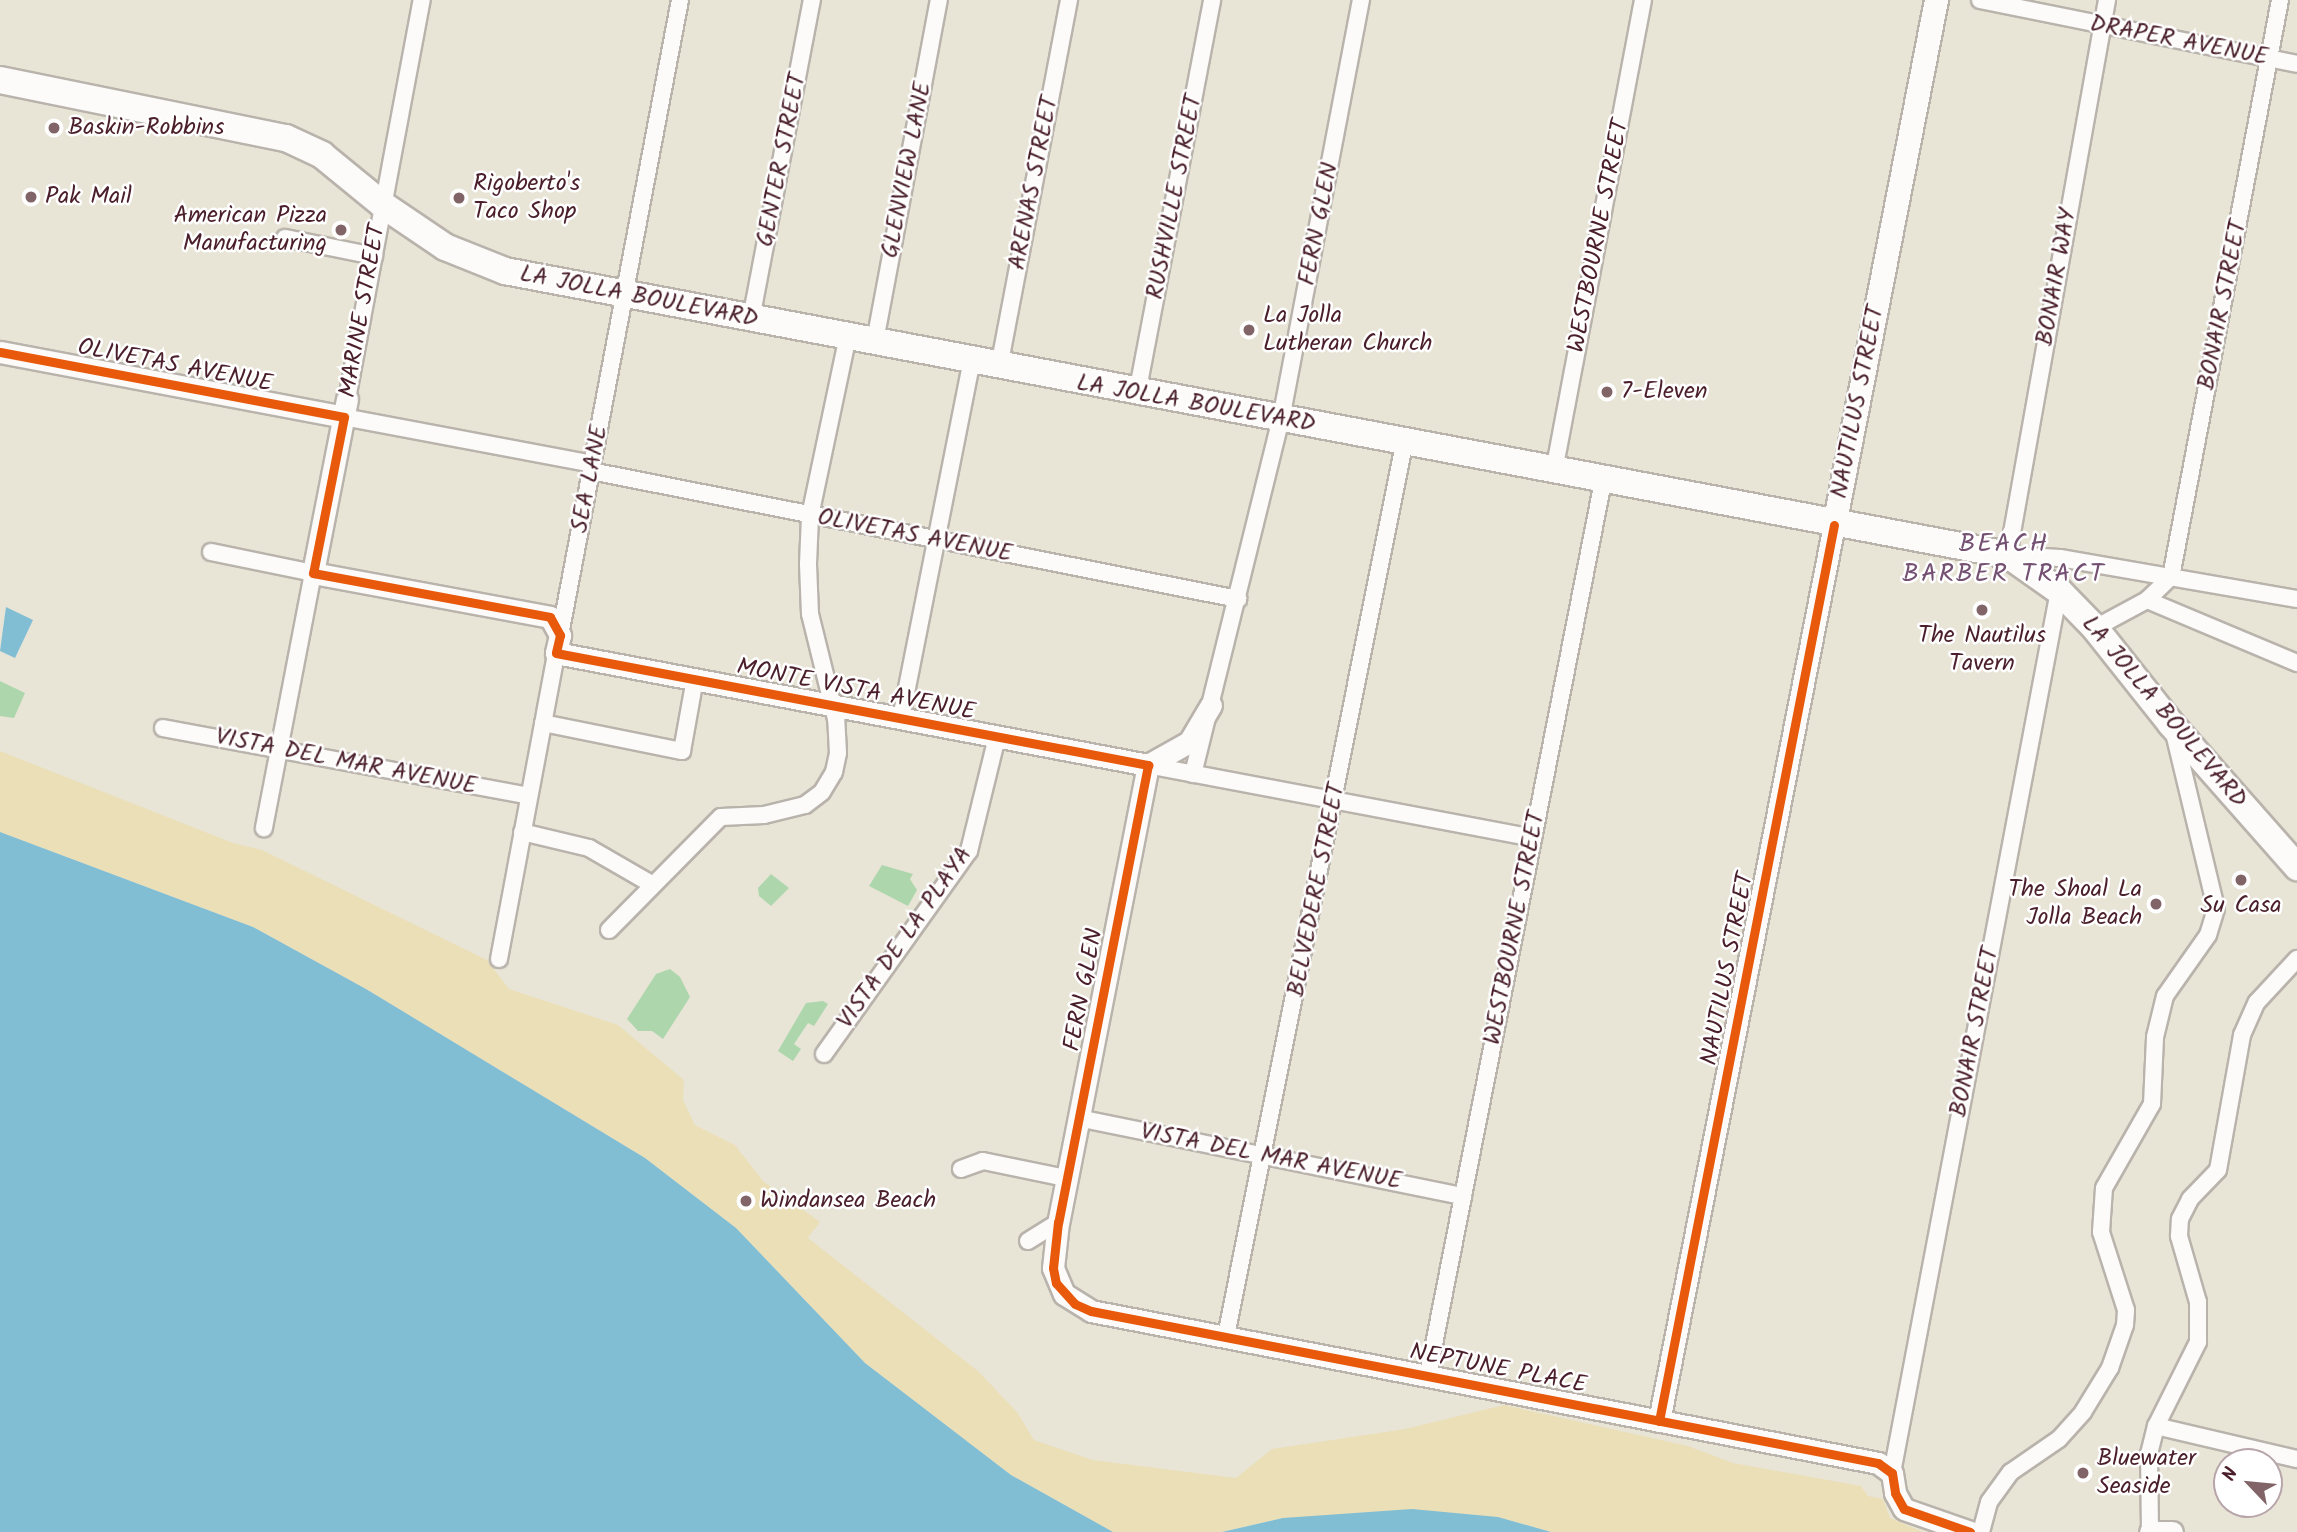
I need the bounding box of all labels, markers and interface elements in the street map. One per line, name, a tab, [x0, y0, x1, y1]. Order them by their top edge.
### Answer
street label: DRAPER AVENUE	[2087, 10, 2271, 72]
street label: GENTER STREET	[751, 71, 813, 249]
street label: GLENVIEW LANE	[876, 80, 938, 260]
street label: RUSHVILLE STREET	[1141, 92, 1209, 302]
street label: ARENAS STREET	[1003, 94, 1065, 272]
place label: Baskin-Robbins	[68, 114, 224, 142]
street label: WESTBOURNE STREET	[1562, 117, 1636, 355]
marker: Baskin-Robbins	[46, 120, 62, 136]
street label: FERN GLEN	[1293, 160, 1345, 288]
place label: Rigoberto's Taco Shop	[473, 170, 580, 226]
place label: Pak Mail	[45, 183, 132, 211]
marker: Pak Mail	[23, 189, 39, 205]
marker: Rigoberto's Taco Shop	[451, 190, 467, 206]
place label: American Pizza Manufacturing	[173, 202, 327, 258]
street label: BONAIR WAY	[2031, 206, 2083, 348]
street label: BONAIR STREET	[2192, 218, 2254, 392]
marker: American Pizza Manufacturing	[333, 222, 349, 238]
street label: MARINE STREET	[334, 222, 392, 400]
street label: LA JOLLA BOULEVARD	[517, 260, 761, 334]
place label: La Jolla Lutheran Church	[1263, 302, 1432, 358]
street label: NAUTILUS STREET	[1825, 303, 1891, 501]
marker: La Jolla Lutheran Church	[1241, 322, 1257, 338]
street label: OLIVETAS AVENUE	[75, 333, 275, 399]
street label: LA JOLLA BOULEVARD	[1074, 369, 1318, 439]
place label: 7-Eleven	[1621, 378, 1708, 406]
marker: 7-Eleven	[1599, 384, 1615, 400]
street label: SEA LANE	[565, 423, 615, 535]
street label: OLIVETAS AVENUE	[815, 503, 1015, 569]
district label: BEACH BARBER TRACT	[1904, 529, 2104, 590]
marker: The Nautilus Tavern	[1974, 602, 1990, 618]
street label: LA JOLLA BOULEVARD	[2075, 610, 2253, 814]
place label: The Nautilus Tavern	[1918, 622, 2046, 678]
street label: MONTE VISTA AVENUE	[734, 653, 978, 727]
street label: VISTA DEL MAR AVENUE	[213, 723, 479, 801]
street label: BELVEDERE STREET	[1282, 781, 1352, 999]
street label: WESTBOURNE STREET	[1478, 809, 1552, 1047]
street label: VISTA DE LA PLAYA	[831, 841, 979, 1035]
street label: NAUTILUS STREET	[1695, 870, 1761, 1068]
marker: Su Casa	[2233, 872, 2249, 888]
place label: The Shoal La Jolla Beach	[2008, 876, 2142, 932]
place label: Su Casa	[2200, 892, 2282, 920]
marker: The Shoal La Jolla Beach	[2148, 896, 2164, 912]
street label: FERN GLEN	[1058, 926, 1110, 1054]
street label: BONAIR STREET	[1944, 945, 2006, 1119]
street label: VISTA DEL MAR AVENUE	[1138, 1118, 1404, 1196]
place label: Windansea Beach	[760, 1187, 936, 1215]
marker: Windansea Beach	[738, 1193, 754, 1209]
street label: NEPTUNE PLACE	[1407, 1338, 1589, 1400]
place label: Bluewater Seaside	[2097, 1445, 2196, 1501]
north arrow	[2213, 1448, 2283, 1518]
text: N	[2215, 1463, 2247, 1487]
marker: Bluewater Seaside	[2075, 1465, 2091, 1481]

